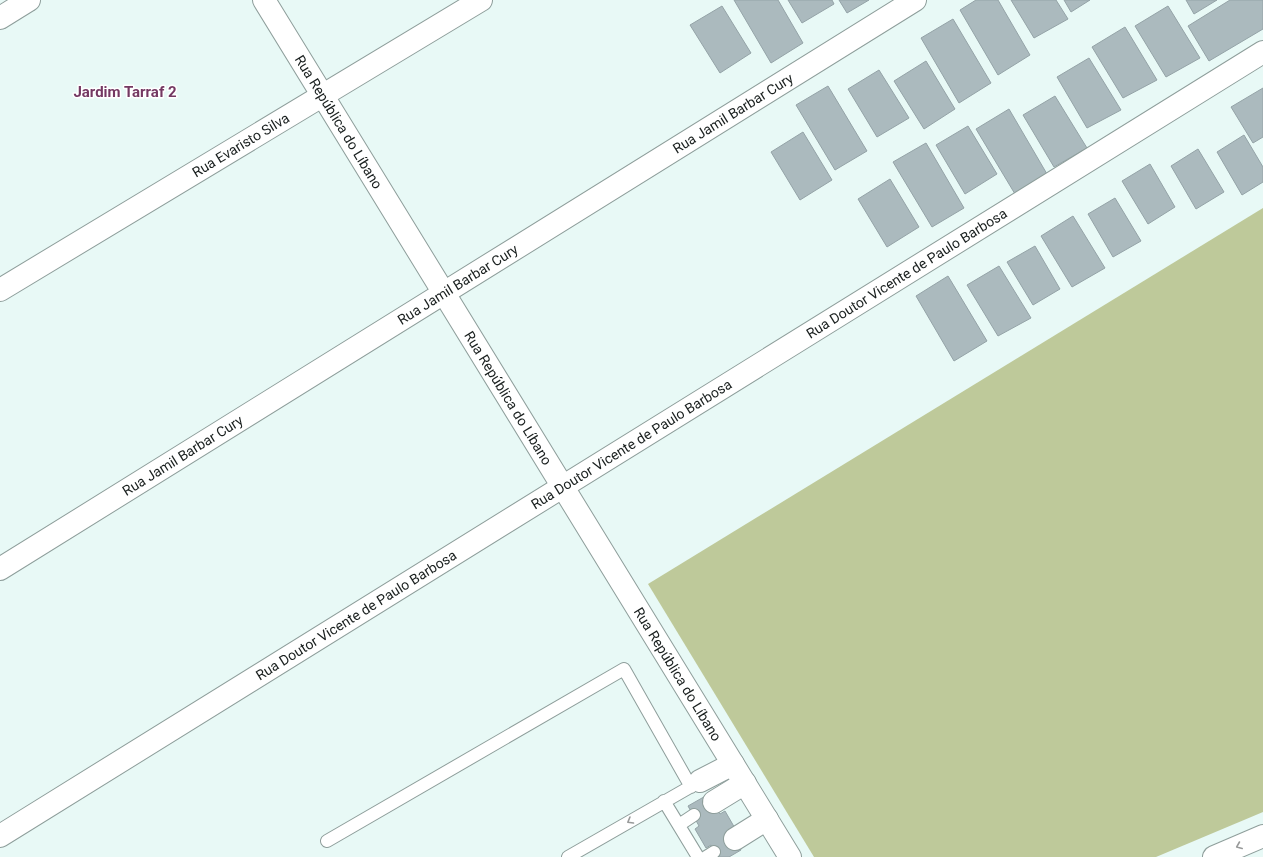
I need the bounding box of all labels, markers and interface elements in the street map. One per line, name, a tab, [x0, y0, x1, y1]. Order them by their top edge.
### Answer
street label: Rua República do Líbano	[292, 52, 386, 192]
street label: Rua Jamil Barbar Cury	[670, 70, 796, 157]
district label: Jardim Tarraf 2	[73, 83, 177, 101]
street label: Rua Evaristo Silva	[189, 110, 292, 180]
street label: Rua Doutor Vicente de Paulo Barbosa	[803, 205, 1010, 342]
street label: Rua Jamil Barbar Cury	[395, 241, 521, 328]
street label: Rua República do Líbano	[461, 328, 555, 468]
street label: Rua Doutor Vicente de Paulo Barbosa	[528, 376, 734, 512]
street label: Rua Jamil Barbar Cury	[120, 412, 246, 499]
street label: Rua Doutor Vicente de Paulo Barbosa	[253, 547, 459, 683]
street label: Rua República do Líbano	[631, 604, 725, 744]
one-way arrow	[627, 816, 635, 823]
one-way arrow	[1235, 842, 1242, 850]

